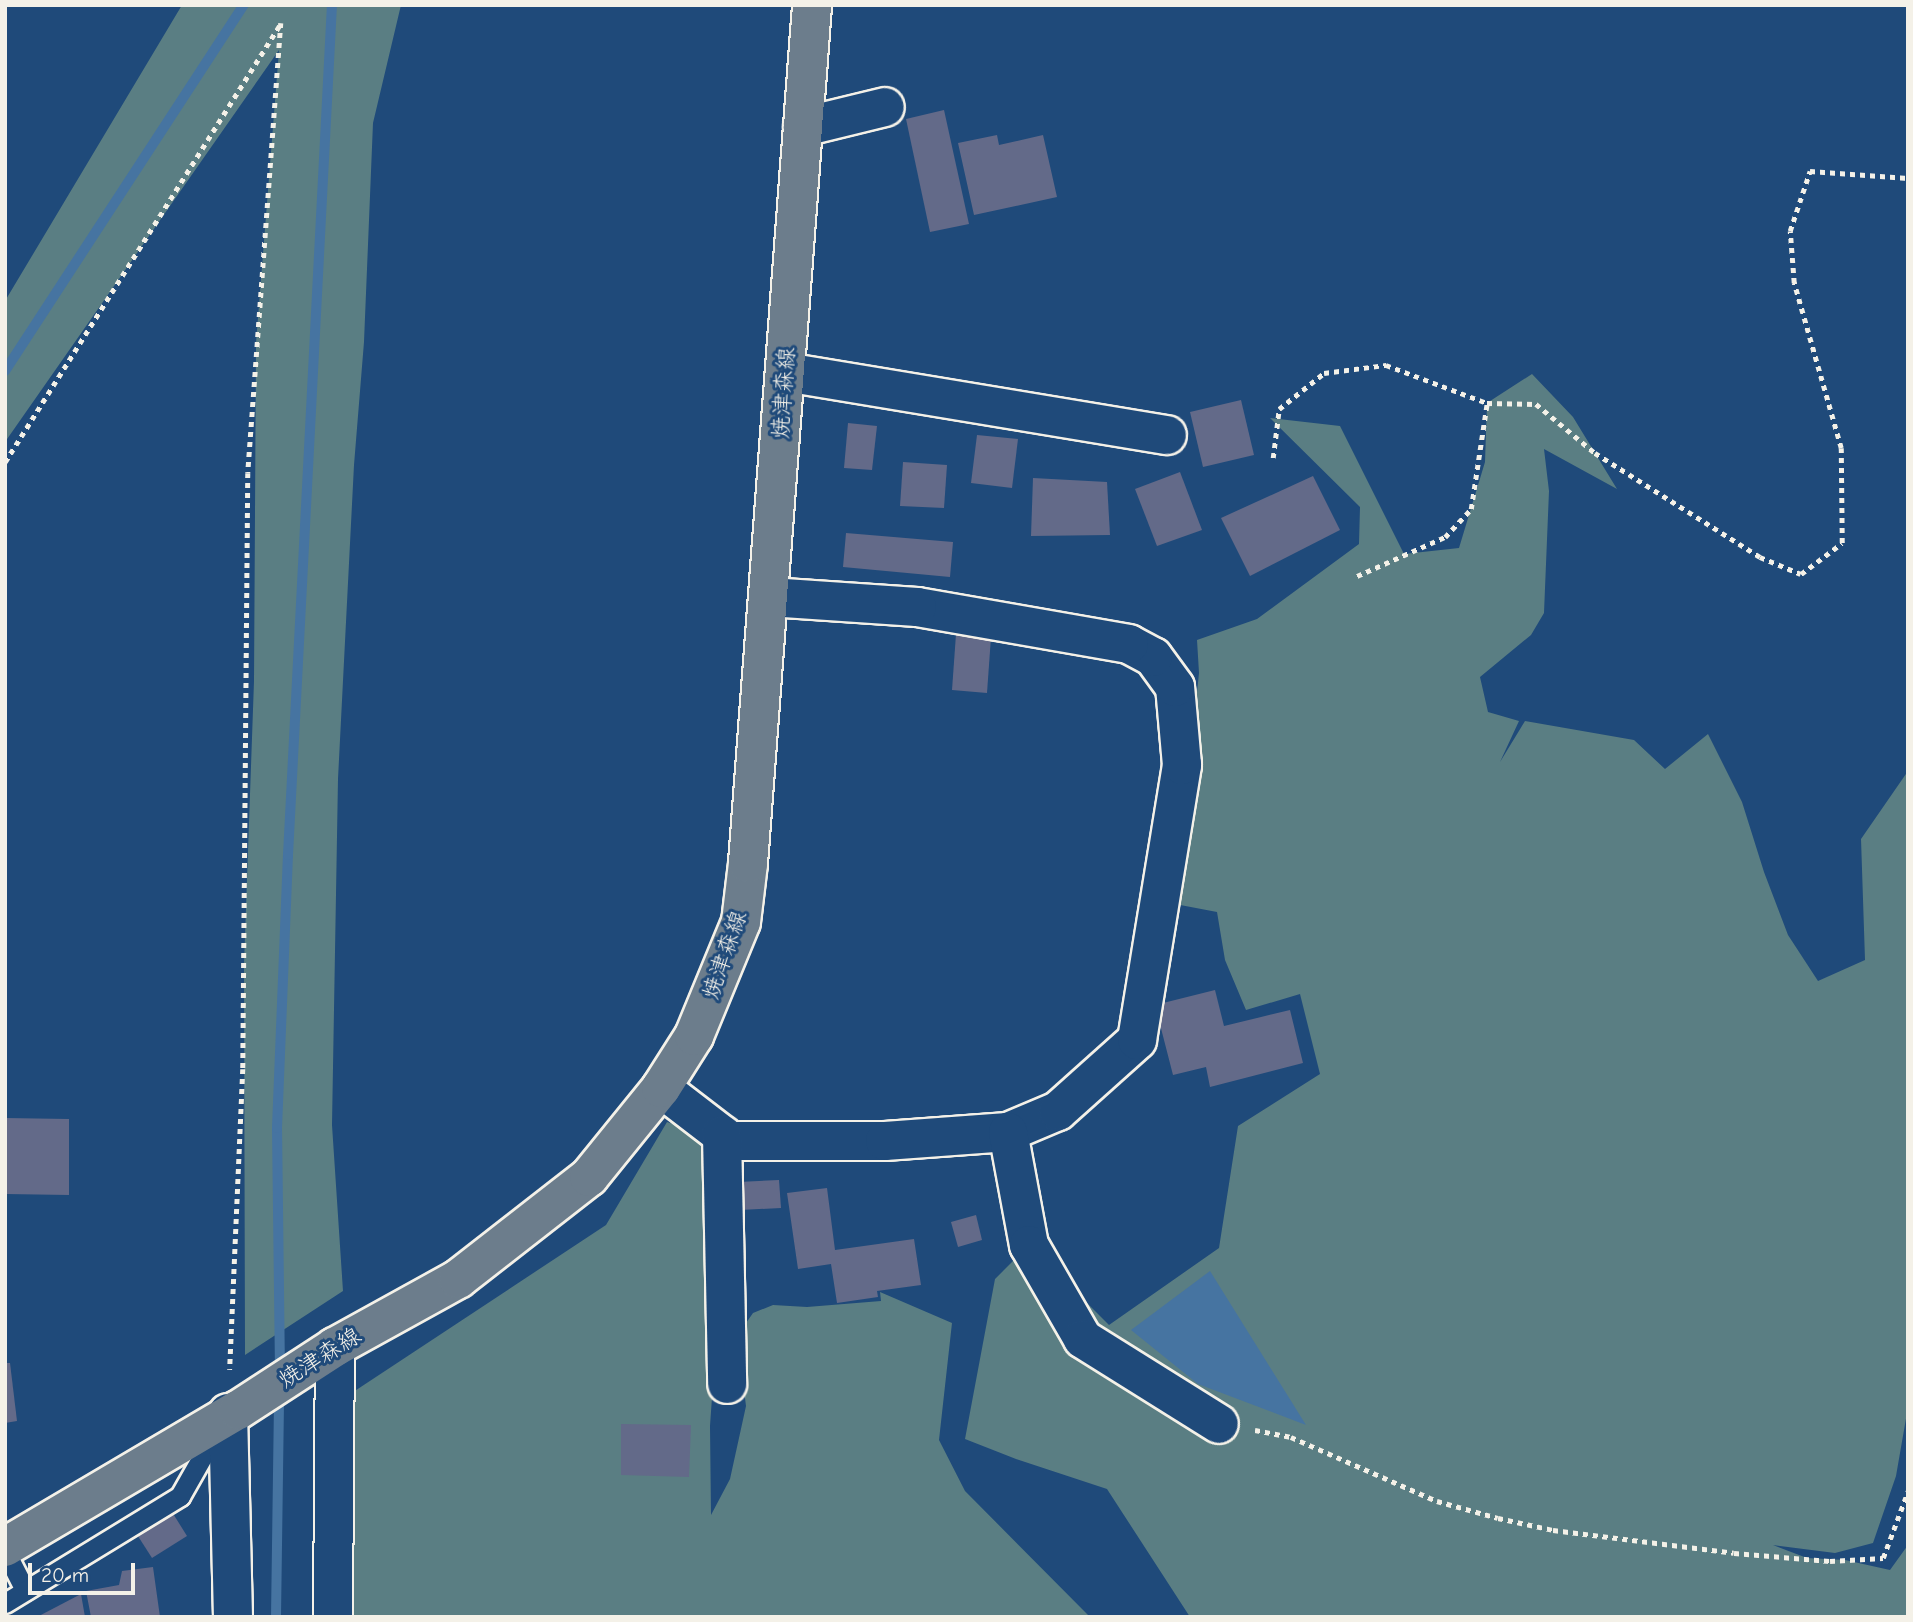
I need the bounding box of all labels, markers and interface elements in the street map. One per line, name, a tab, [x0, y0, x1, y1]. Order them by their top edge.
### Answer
street label: 焼津森線	[767, 346, 801, 440]
street label: 焼津森線	[697, 907, 753, 1003]
street label: 焼津森線	[274, 1322, 366, 1394]
scale bar	[32, 1548, 138, 1592]
text: 20 m	[41, 1563, 89, 1587]

